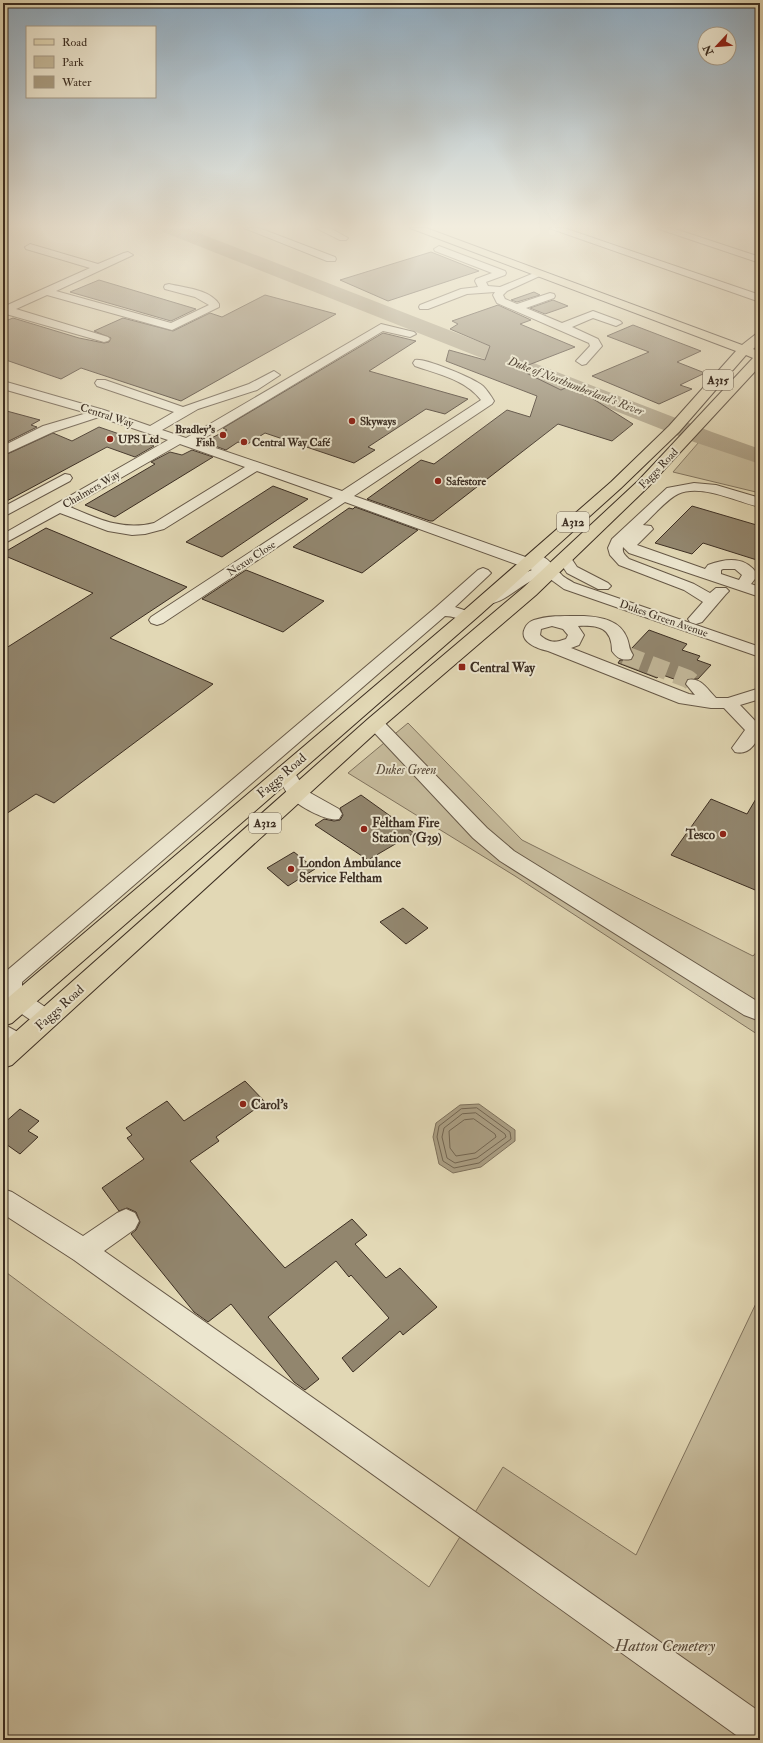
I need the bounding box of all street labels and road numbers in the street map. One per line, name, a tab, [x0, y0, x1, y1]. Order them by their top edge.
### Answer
road number: A315	[703, 370, 733, 390]
street label: Central Way	[78, 401, 135, 431]
street label: Faggs Road	[636, 445, 681, 491]
street label: Chalmers Way	[60, 468, 123, 512]
road number: A312	[557, 512, 589, 532]
street label: Nexus Close	[225, 538, 278, 579]
street label: Dukes Green Avenue	[618, 597, 710, 640]
street label: Faggs Road	[254, 750, 310, 802]
road number: A312	[249, 813, 281, 833]
street label: Faggs Road	[32, 981, 88, 1034]

